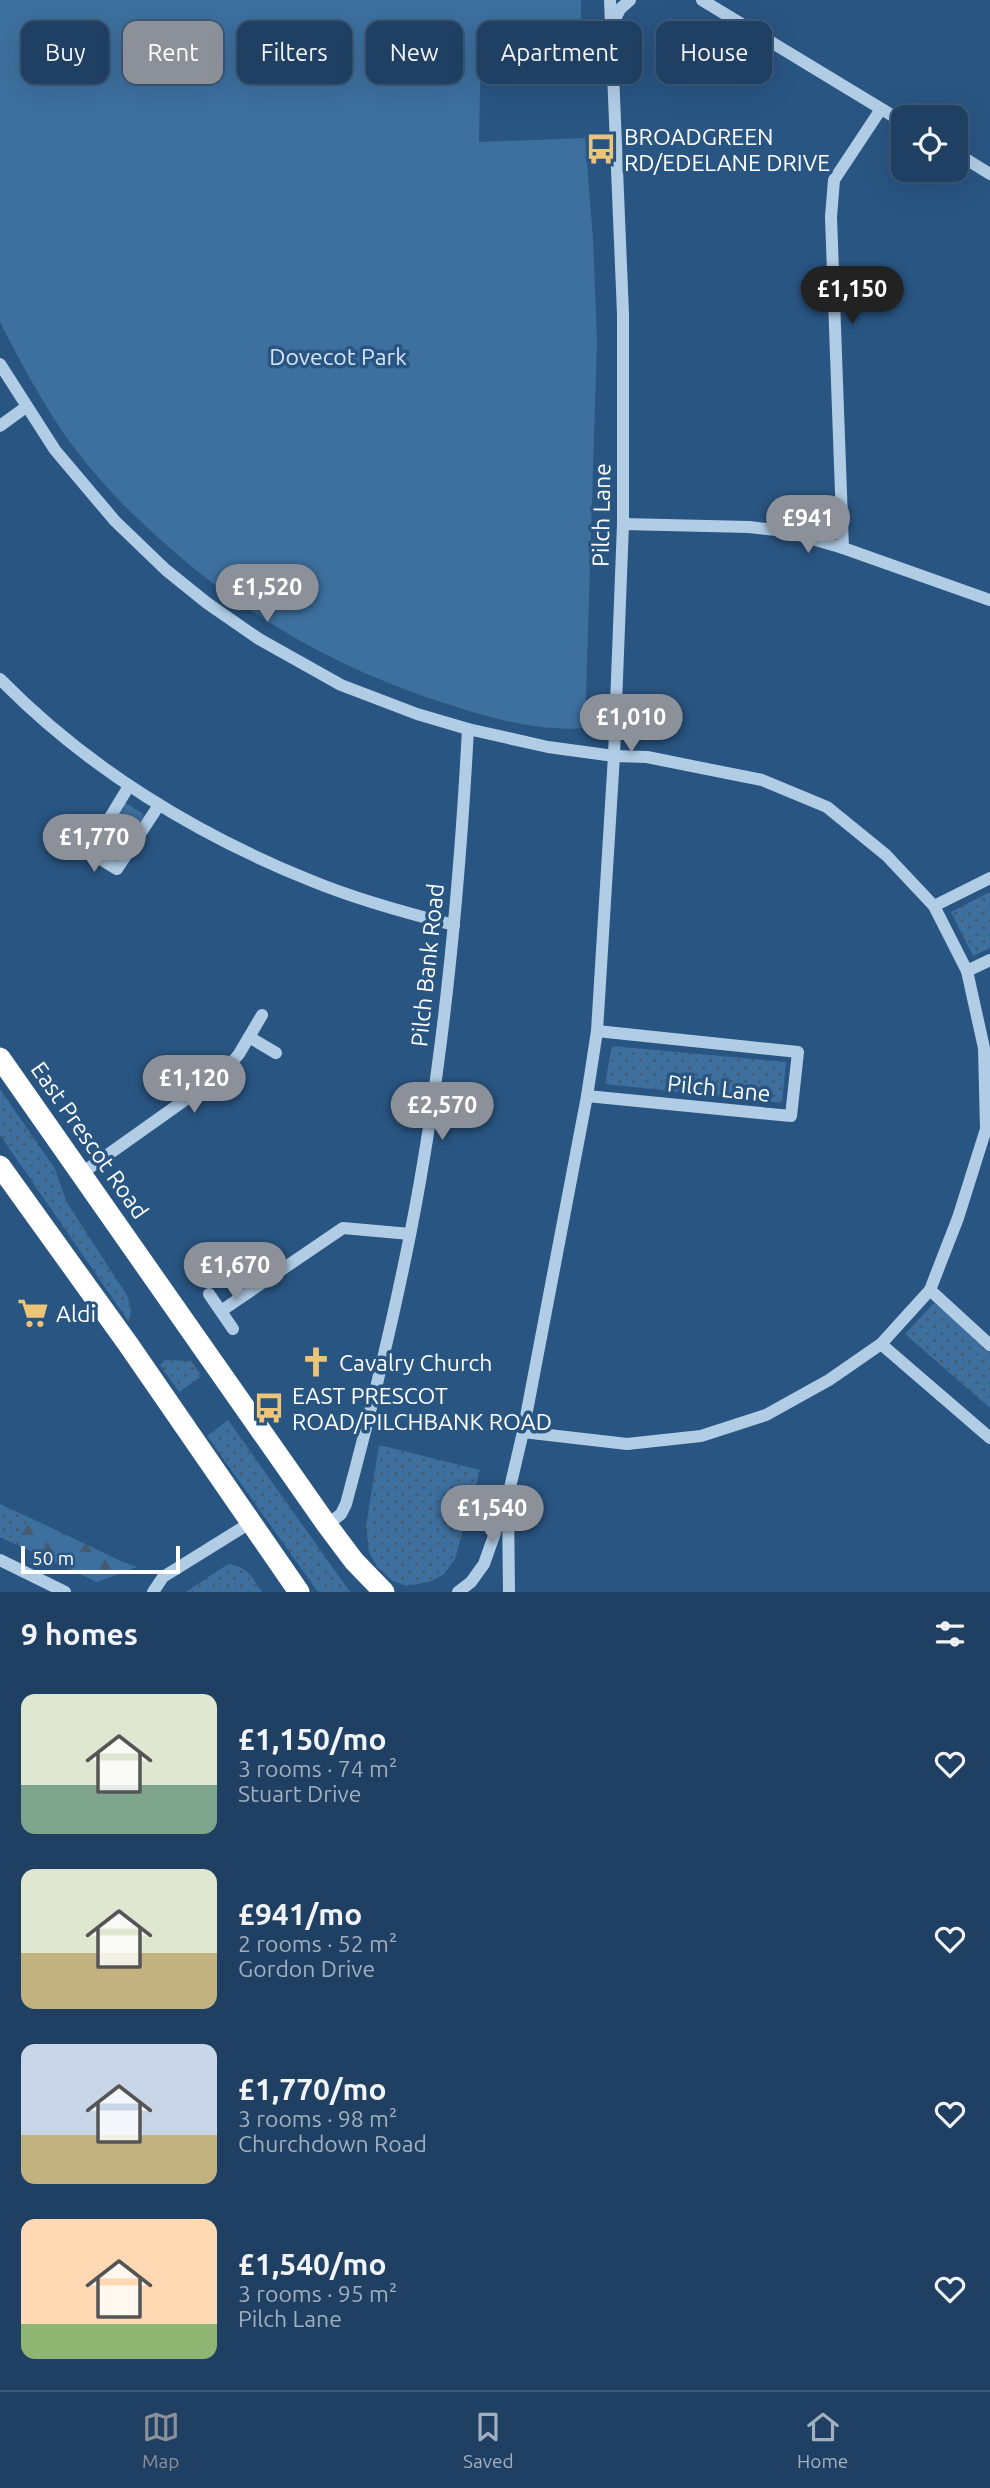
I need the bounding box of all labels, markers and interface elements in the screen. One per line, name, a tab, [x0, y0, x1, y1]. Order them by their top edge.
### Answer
chip: Buy	[21, 21, 109, 84]
chip: Rent	[123, 21, 223, 84]
chip: Filters	[237, 21, 352, 84]
chip: New	[366, 21, 463, 84]
chip: Apartment	[477, 21, 642, 84]
chip: House	[656, 21, 772, 84]
map controls	[891, 105, 968, 182]
button: locate	[891, 105, 968, 182]
place label: BROADGREEN RD/EDELANE DRIVE	[624, 124, 830, 175]
bus stop icon: BROADGREEN RD/EDELANE DRIVE	[584, 132, 618, 166]
pin: £1,150	[795, 266, 909, 326]
text: £1,150	[817, 276, 887, 301]
park label: Dovecot Park	[269, 344, 407, 369]
street label: Pilch Lane	[588, 463, 614, 567]
pin: £941	[767, 496, 849, 555]
text: £941	[782, 505, 834, 530]
pin: £1,520	[210, 564, 324, 624]
text: £1,520	[232, 574, 302, 599]
pin: £1,010	[574, 694, 688, 754]
text: £1,010	[596, 704, 666, 729]
pin: £1,770	[37, 814, 151, 874]
text: £1,770	[59, 824, 129, 849]
street label: Pilch Bank Road	[406, 882, 448, 1048]
pin: £1,120	[137, 1056, 251, 1115]
street label: East Prescot Road	[27, 1057, 153, 1223]
text: £1,120	[159, 1065, 229, 1090]
street label: Pilch Lane	[666, 1070, 772, 1106]
pin: £2,570	[385, 1082, 499, 1142]
text: £2,570	[407, 1092, 477, 1117]
pin: £1,670	[178, 1242, 292, 1302]
text: £1,670	[200, 1252, 270, 1277]
supermarket icon: Aldi	[16, 1296, 50, 1330]
place label: Aldi	[56, 1301, 96, 1326]
church icon: Cavalry Church	[299, 1345, 333, 1379]
place label: Cavalry Church	[339, 1350, 492, 1375]
place label: EAST PRESCOT ROAD/PILCHBANK ROAD	[292, 1383, 552, 1434]
bus stop icon: EAST PRESCOT ROAD/PILCHBANK ROAD	[252, 1391, 286, 1425]
pin: £1,540	[435, 1486, 549, 1545]
text: £1,540	[457, 1495, 527, 1520]
scale bar	[21, 1543, 180, 1575]
text: 50 m	[32, 1547, 74, 1569]
icon: filters	[931, 1615, 969, 1653]
text: 9 homes	[21, 1617, 138, 1651]
icon: home	[77, 1722, 161, 1806]
text: £1,150/mo	[238, 1722, 387, 1756]
icon: heart	[931, 1745, 969, 1783]
text: 3 rooms · 74 m²	[238, 1756, 397, 1781]
text: Stuart Drive	[238, 1781, 361, 1806]
icon: home	[77, 1897, 161, 1981]
text: £941/mo	[238, 1897, 362, 1931]
icon: heart	[931, 1920, 969, 1958]
text: 2 rooms · 52 m²	[238, 1931, 397, 1956]
text: Gordon Drive	[238, 1956, 375, 1981]
icon: home	[77, 2072, 161, 2156]
text: £1,770/mo	[238, 2072, 387, 2106]
icon: heart	[931, 2095, 969, 2133]
text: 3 rooms · 98 m²	[238, 2106, 397, 2131]
text: Churchdown Road	[238, 2131, 427, 2156]
icon: home	[77, 2247, 161, 2331]
text: £1,540/mo	[238, 2247, 387, 2281]
icon: heart	[931, 2270, 969, 2308]
text: 3 rooms · 95 m²	[238, 2281, 397, 2306]
text: Pilch Lane	[238, 2306, 342, 2331]
tab: Map	[142, 2408, 180, 2472]
tab: Saved	[463, 2408, 514, 2472]
tab: Home	[797, 2408, 848, 2472]

